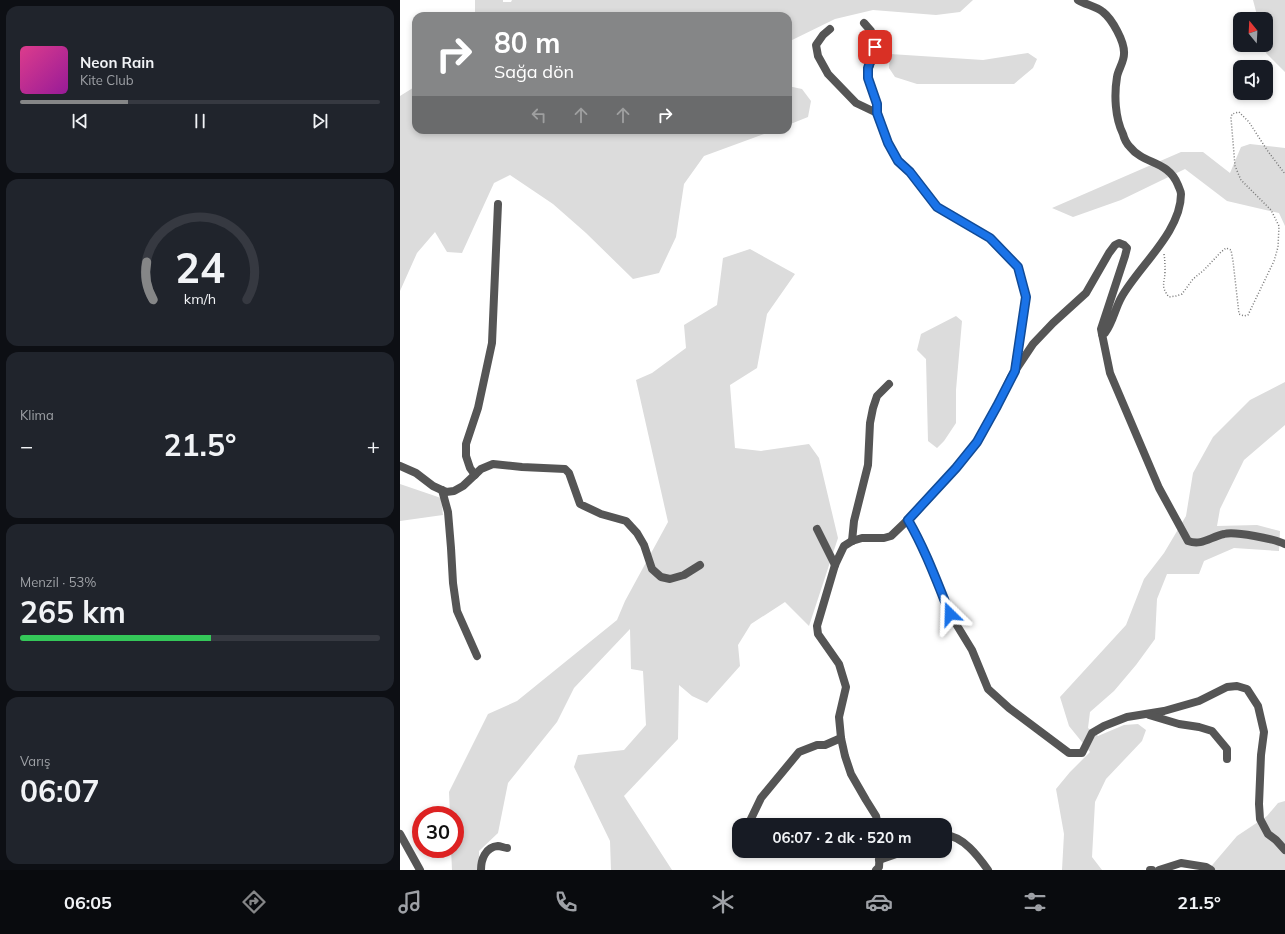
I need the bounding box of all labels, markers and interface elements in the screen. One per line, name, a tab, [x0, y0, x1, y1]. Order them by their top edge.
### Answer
north arrow	[1233, 12, 1273, 52]
map controls	[1233, 12, 1273, 100]
text: 80 m	[494, 25, 560, 60]
icon: right	[428, 28, 480, 80]
pin	[858, 30, 892, 64]
icon: arrive	[864, 36, 886, 58]
text: Neon Rain	[80, 53, 154, 72]
text: Sağa dön	[494, 60, 574, 83]
button: sound	[1233, 60, 1273, 100]
text: Kite Club	[80, 72, 134, 88]
icon: left	[528, 104, 550, 126]
icon: ahead	[570, 104, 592, 126]
icon: ahead	[612, 104, 634, 126]
icon: right	[654, 104, 676, 126]
icon: previous	[69, 110, 91, 132]
icon: pause	[189, 110, 211, 132]
icon: next	[309, 110, 331, 132]
text: 24	[175, 241, 225, 293]
text: km/h	[184, 290, 216, 308]
text: Klima	[20, 407, 54, 423]
text: 21.5°	[164, 426, 236, 464]
text: −	[20, 432, 33, 460]
text: +	[367, 432, 380, 460]
text: Menzil · 53%	[20, 574, 96, 590]
text: 265 km	[20, 593, 126, 631]
position arrow	[929, 593, 971, 635]
text: Varış	[20, 753, 50, 769]
text: 06:07	[20, 772, 99, 810]
speed limit sign: 30	[412, 806, 464, 858]
text: 06:07 · 2 dk · 520 m	[773, 828, 911, 847]
icon: directions	[240, 888, 268, 916]
icon: music	[396, 888, 424, 916]
icon: phone	[552, 888, 580, 916]
icon: climate	[709, 888, 737, 916]
icon: car	[865, 888, 893, 916]
icon: filters	[1021, 888, 1049, 916]
text: 06:05	[64, 891, 112, 914]
text: 21.5°	[1177, 891, 1221, 914]

